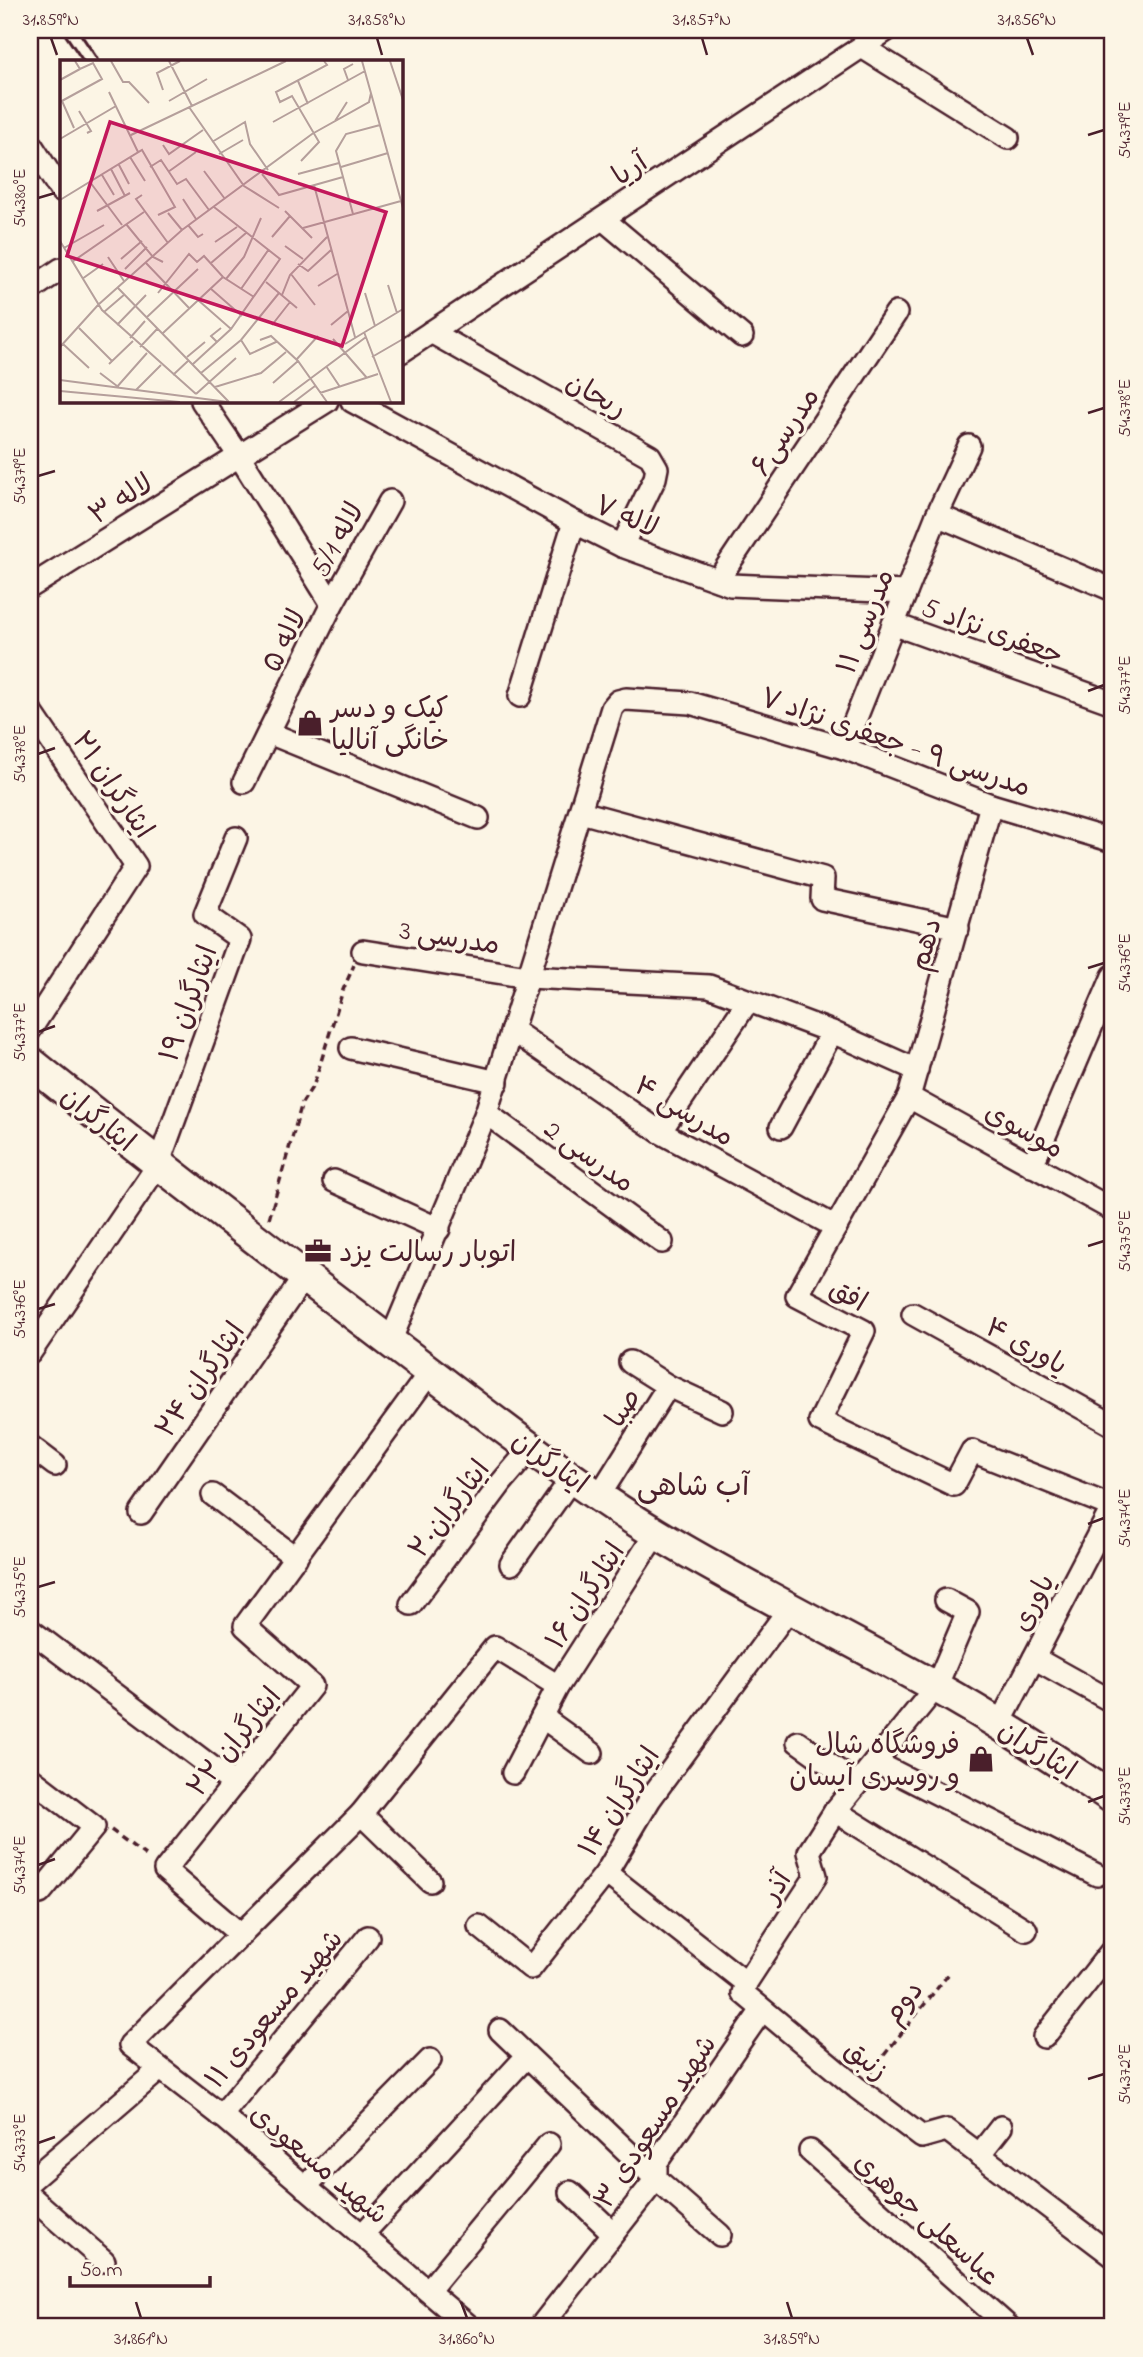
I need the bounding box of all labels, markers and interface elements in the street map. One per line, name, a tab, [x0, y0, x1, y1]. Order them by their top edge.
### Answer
text: 31.859°N	[23, 8, 79, 34]
text: 31.858°N	[348, 8, 406, 34]
text: 31.857°N	[673, 8, 731, 34]
text: 31.856°N	[998, 8, 1056, 34]
inset map	[60, 60, 402, 402]
text: 54.379°E	[1113, 101, 1139, 159]
street label: آریا	[605, 143, 658, 198]
text: 54.380°E	[8, 168, 34, 228]
street label: ریحان	[557, 363, 633, 431]
text: 54.378°E	[1113, 379, 1139, 437]
street label: مدرسی۶	[742, 380, 832, 486]
text: 54.379°E	[8, 447, 34, 505]
street label: لاله ۳	[82, 465, 162, 537]
street label: لاله ۷	[587, 486, 664, 550]
street label: لاله 5/1	[302, 496, 376, 586]
street label: مدرسی ۱۱	[828, 564, 907, 681]
street label: جعفری نژاد 5	[915, 589, 1068, 678]
street label: لاله ۵	[253, 603, 319, 680]
text: 54.377°E	[1113, 655, 1139, 715]
street label: مدرسی ۹ - جعفری نژاد ۷	[754, 679, 1036, 810]
place label: کیک و دسر خانگی آنالیا	[329, 690, 449, 763]
shop icon: کیک و دسر خانگی آنالیا	[295, 708, 325, 738]
street label: ایثارگران ۲۱	[60, 724, 162, 848]
text: 54.378°E	[8, 725, 34, 783]
street label: مدرسی 3	[396, 911, 503, 968]
street label: دهم	[900, 914, 954, 976]
text: 54.376°E	[1113, 933, 1139, 993]
street label: ایثارگران ۱‍۹	[150, 940, 230, 1068]
text: 54.377°E	[8, 1002, 34, 1062]
street label: مدرسی ۴	[625, 1067, 741, 1159]
street label: ایثارگران	[50, 1078, 143, 1164]
street label: موسوی	[976, 1093, 1071, 1171]
street label: مدرسی 2	[534, 1111, 642, 1205]
text: 54.375°E	[1113, 1210, 1139, 1272]
place label: اتوبار رسالت یزد	[339, 1234, 516, 1275]
office icon: اتوبار رسالت یزد	[303, 1236, 333, 1266]
street label: افق	[821, 1270, 874, 1324]
text: 54.376°E	[8, 1279, 34, 1339]
street label: یاوری ۴	[977, 1309, 1074, 1387]
street label: ایثارگران ۲۴	[147, 1315, 257, 1447]
street label: صبا	[597, 1381, 653, 1437]
street label: ایثارگران	[502, 1422, 596, 1506]
street label: ۲۰ایثارگران	[400, 1452, 502, 1568]
district label: آب شاهی	[637, 1466, 751, 1510]
text: 54.374°E	[1113, 1488, 1139, 1548]
street label: ایثارگران ۱۶	[537, 1535, 637, 1659]
text: 54.375°E	[8, 1556, 34, 1618]
street label: یاوری	[1003, 1567, 1067, 1640]
street label: ایثارگران ۲۲	[179, 1679, 293, 1807]
street label: ایثارگران	[989, 1711, 1083, 1793]
place label: فروشگاه شال و روسری آیسان	[789, 1726, 960, 1799]
street label: ایثارگران ۱۴	[570, 1740, 672, 1866]
shop icon: فروشگاه شال و روسری آیسان	[966, 1744, 996, 1774]
text: 54.373°E	[1113, 1766, 1139, 1826]
text: 54.374°E	[8, 1835, 34, 1895]
street label: آذر	[751, 1863, 804, 1914]
street label: شهید مسعودی ۱۱	[197, 1922, 355, 2099]
street label: دوم	[874, 1973, 935, 2034]
street label: شهید مسعودی ۳	[585, 2028, 729, 2218]
street label: زنبق	[834, 2031, 896, 2092]
text: 54.372°E	[1113, 2043, 1139, 2104]
street label: شهید مسعودی	[240, 2095, 396, 2236]
text: 54.373°E	[8, 2113, 34, 2173]
street label: عباسعلی جوهری	[843, 2144, 1008, 2298]
scale bar	[70, 2245, 210, 2289]
text: 50 m	[80, 2256, 123, 2286]
text: 31.861°N	[114, 2327, 168, 2353]
text: 31.860°N	[439, 2327, 495, 2353]
text: 31.859°N	[764, 2327, 820, 2353]

